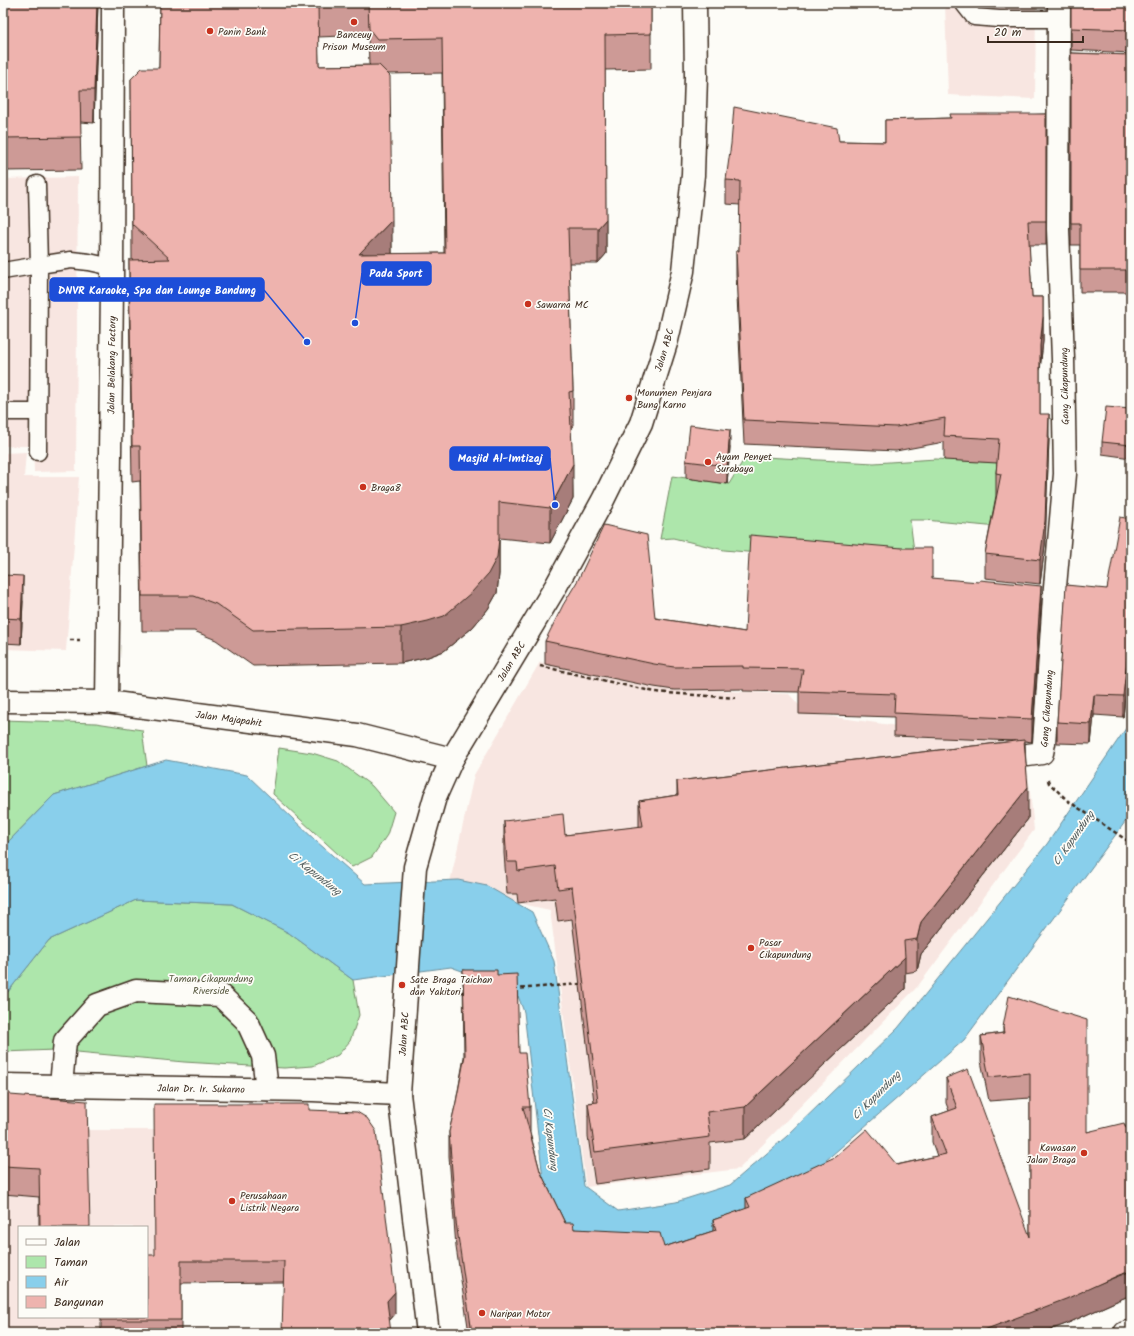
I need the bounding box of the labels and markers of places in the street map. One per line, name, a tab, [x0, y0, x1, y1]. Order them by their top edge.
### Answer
marker: Banceuy Prison Museum	[349, 17, 359, 27]
place label: Panin Bank	[218, 24, 267, 40]
marker: Panin Bank	[205, 26, 215, 36]
place label: Banceuy Prison Museum	[322, 27, 386, 55]
callout: Pada Sport	[362, 262, 431, 285]
callout: DNVR Karaoke, Spa dan Lounge Bandung	[50, 278, 264, 301]
place label: Sawarna MC	[536, 297, 589, 313]
marker: Sawarna MC	[523, 299, 533, 309]
place label: Monumen Penjara Bung Karno	[637, 385, 712, 413]
marker: Monumen Penjara Bung Karno	[624, 393, 634, 403]
callout: Masjid Al-Imtizaj	[450, 447, 550, 470]
place label: Ayam Penyet Surabaya	[716, 449, 772, 477]
marker: Ayam Penyet Surabaya	[703, 457, 713, 467]
place label: Braga8	[371, 480, 402, 496]
marker: Braga8	[358, 482, 368, 492]
place label: Pasar Cikapundung	[759, 935, 812, 963]
marker: Pasar Cikapundung	[746, 943, 756, 953]
place label: Sate Braga Taichan dan Yakitori	[410, 972, 492, 1000]
marker: Sate Braga Taichan dan Yakitori	[397, 980, 407, 990]
place label: Kawasan Jalan Braga	[1026, 1140, 1076, 1168]
marker: Kawasan Jalan Braga	[1079, 1148, 1089, 1158]
place label: Perusahaan Listrik Negara	[240, 1188, 299, 1216]
marker: Perusahaan Listrik Negara	[227, 1196, 237, 1206]
place label: Naripan Motor	[490, 1306, 551, 1322]
marker: Naripan Motor	[477, 1308, 487, 1318]

